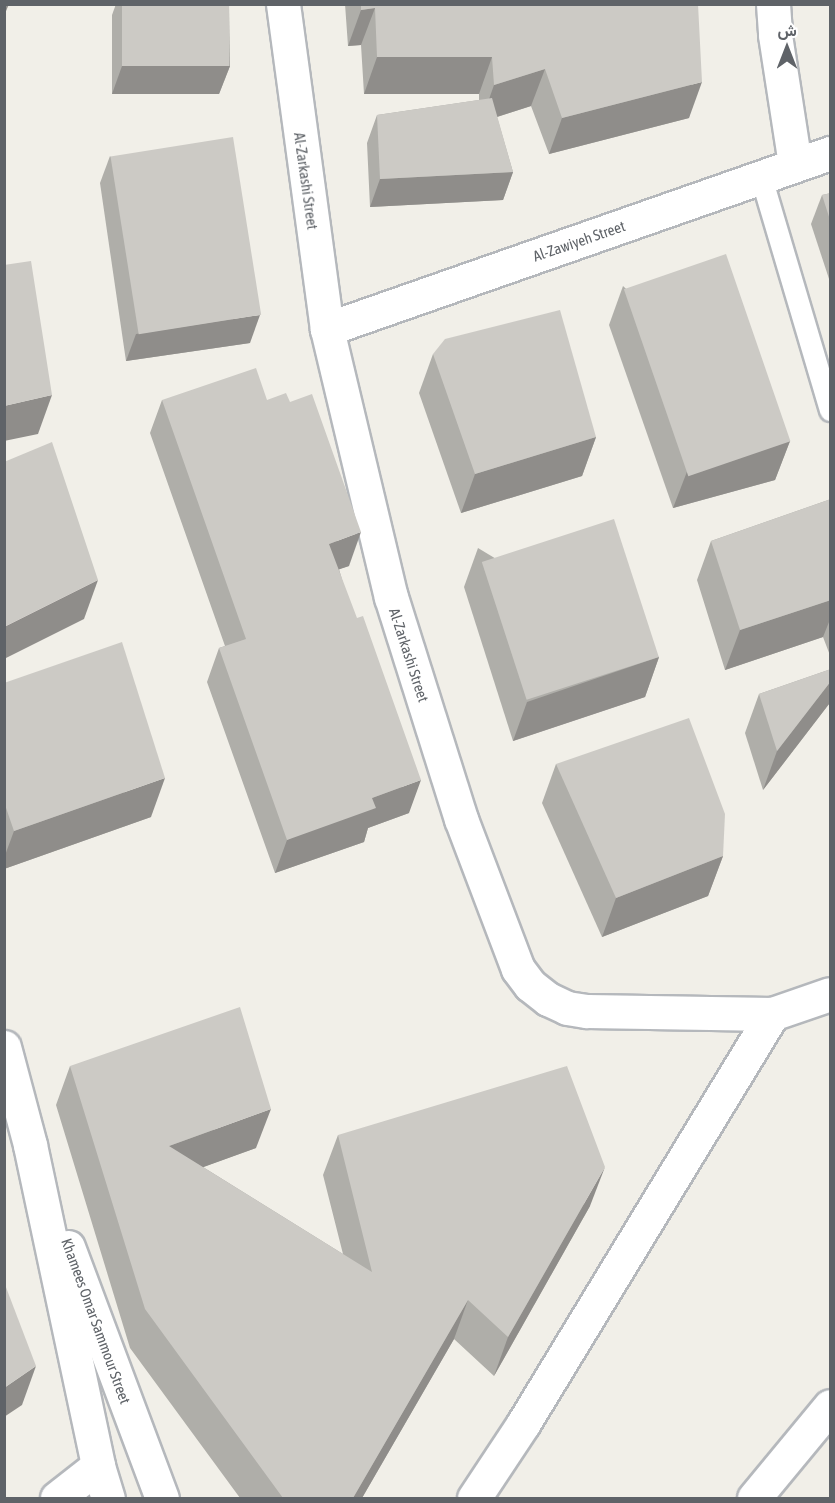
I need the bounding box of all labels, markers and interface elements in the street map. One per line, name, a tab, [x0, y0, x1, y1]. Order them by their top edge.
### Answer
north arrow	[757, 18, 817, 78]
text: ش	[777, 21, 797, 39]
street label: Al-Zarkashi Street	[290, 131, 322, 231]
street label: Al-Zawiyeh Street	[531, 217, 627, 265]
street label: Al-Zarkashi Street	[385, 606, 433, 704]
street label: Khamees Omar Sammour Street	[58, 1236, 134, 1406]

